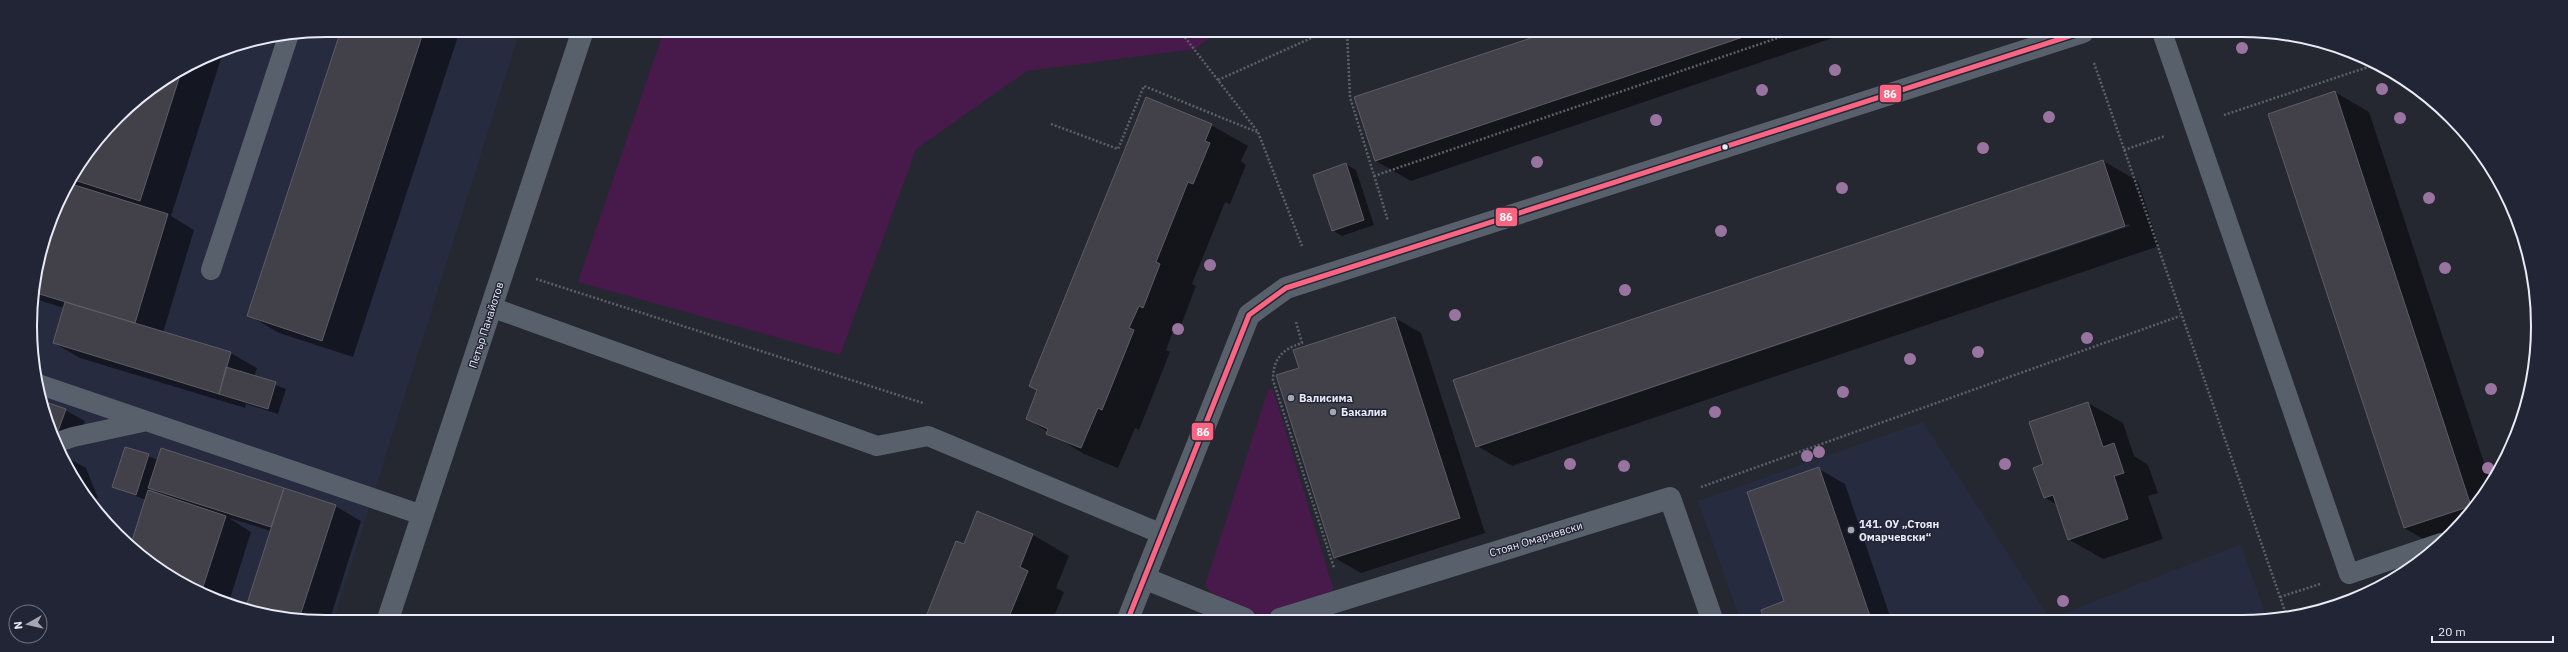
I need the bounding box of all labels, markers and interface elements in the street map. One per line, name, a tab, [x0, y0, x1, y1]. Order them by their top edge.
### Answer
line badge: 86	[1879, 84, 1902, 103]
text: 86	[1883, 87, 1897, 101]
unlabelled marker	[1720, 142, 1730, 152]
line badge: 86	[1495, 207, 1518, 227]
text: 86	[1499, 210, 1513, 224]
street label: Петър Панайотов	[465, 280, 507, 370]
place label: Валисима	[1299, 391, 1353, 405]
marker: Валисима	[1286, 393, 1296, 403]
place label: Бакалия	[1341, 405, 1387, 419]
marker: Бакалия	[1328, 407, 1338, 417]
line badge: 86	[1191, 422, 1214, 441]
text: 86	[1196, 425, 1210, 439]
place label: 141. ОУ „Стоян Омарчевски“	[1859, 517, 1939, 544]
street label: Стоян Омарчевски	[1488, 518, 1584, 560]
marker: 141. ОУ „Стоян Омарчевски“	[1846, 525, 1856, 535]
north arrow	[8, 604, 48, 644]
scale bar	[2432, 618, 2553, 644]
text: N	[11, 620, 26, 630]
text: 20 m	[2438, 624, 2466, 639]

